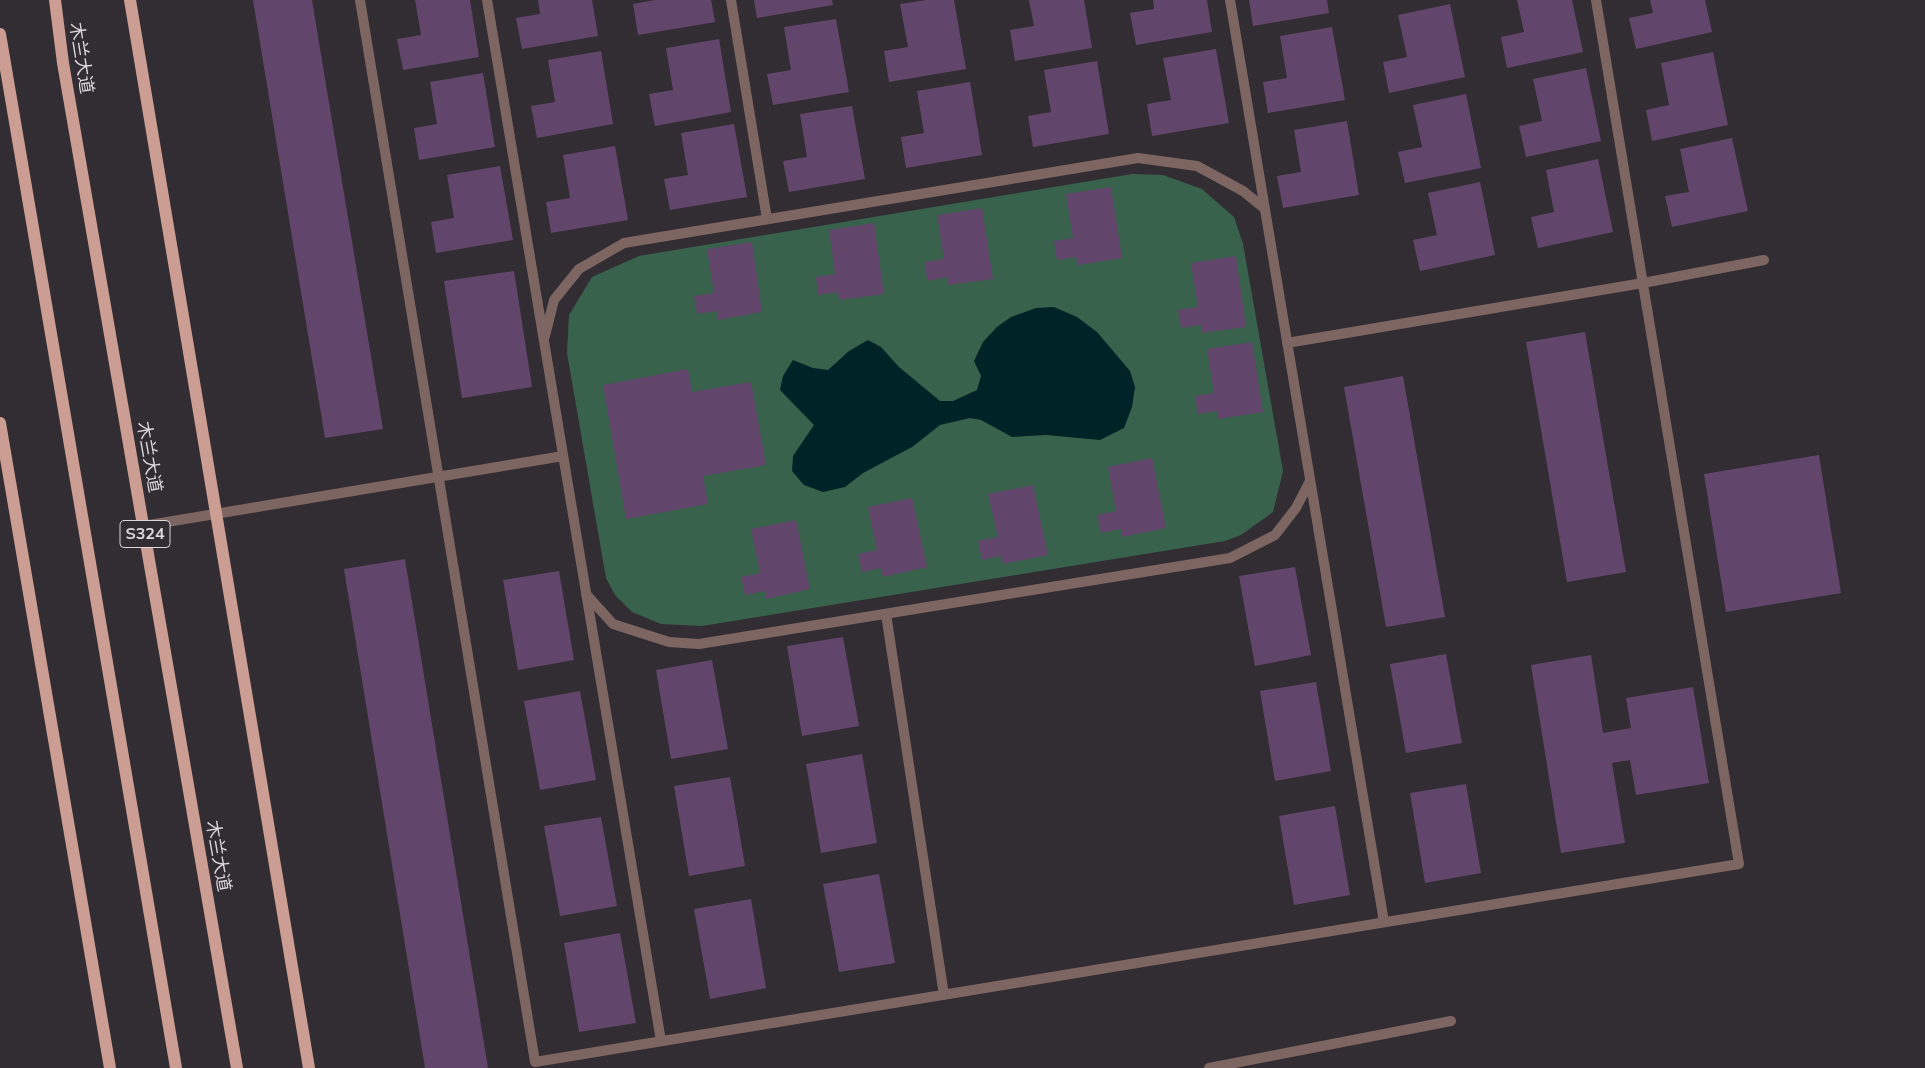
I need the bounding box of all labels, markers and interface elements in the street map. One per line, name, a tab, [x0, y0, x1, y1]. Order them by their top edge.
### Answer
street label: 木兰大道	[65, 21, 97, 95]
street label: 木兰大道	[132, 420, 166, 494]
road number: S324	[120, 520, 170, 548]
street label: 木兰大道	[201, 819, 235, 893]

